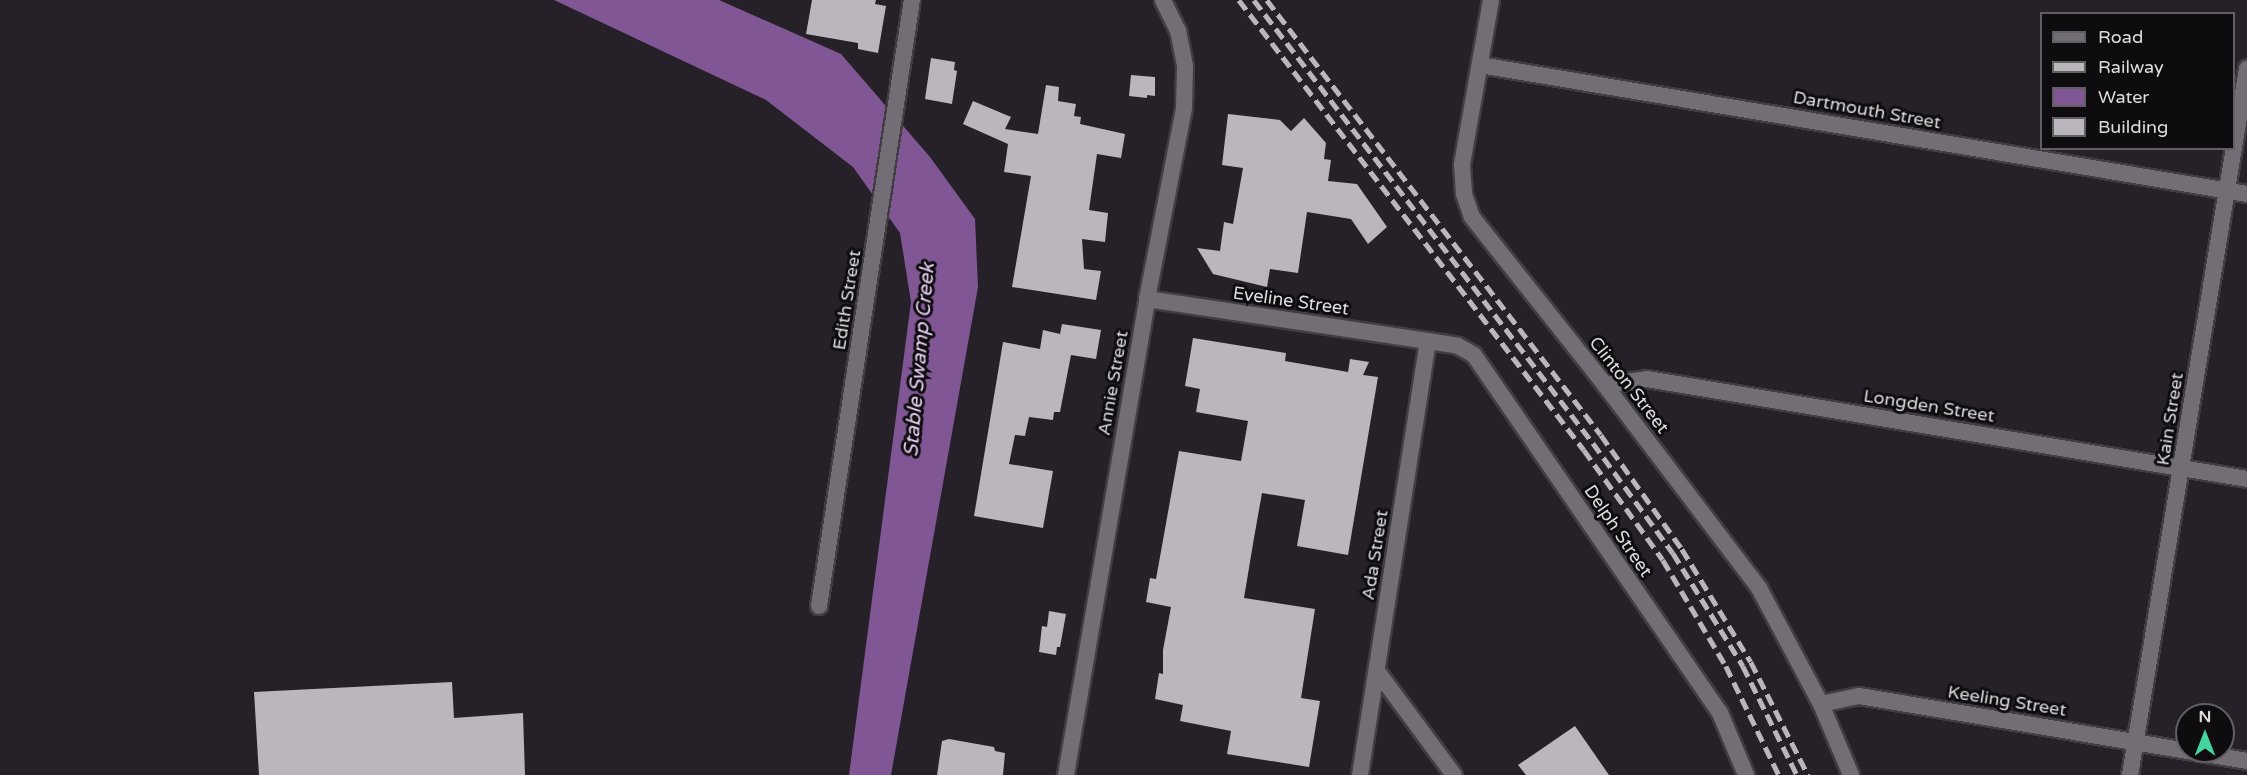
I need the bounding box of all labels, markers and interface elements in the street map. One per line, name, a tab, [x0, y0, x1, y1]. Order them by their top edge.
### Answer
legend	[2040, 12, 2235, 150]
text: Road	[2098, 26, 2143, 48]
text: Railway	[2098, 56, 2164, 78]
street label: Dartmouth Street	[1791, 86, 1943, 134]
text: Water	[2098, 86, 2149, 108]
text: Building	[2098, 116, 2168, 138]
street label: Edith Street	[828, 248, 866, 352]
water label: Stable Swamp Creek	[900, 262, 940, 458]
street label: Eveline Street	[1232, 282, 1350, 320]
street label: Annie Street	[1093, 329, 1133, 437]
street label: Clinton Street	[1584, 332, 1674, 438]
street label: Kain Street	[2152, 371, 2188, 467]
street label: Longden Street	[1862, 385, 1996, 427]
street label: Delph Street	[1579, 481, 1657, 581]
street label: Ada Street	[1357, 508, 1393, 602]
street label: Keeling Street	[1946, 681, 2068, 721]
north arrow	[2175, 703, 2235, 763]
text: N	[2199, 707, 2211, 727]

